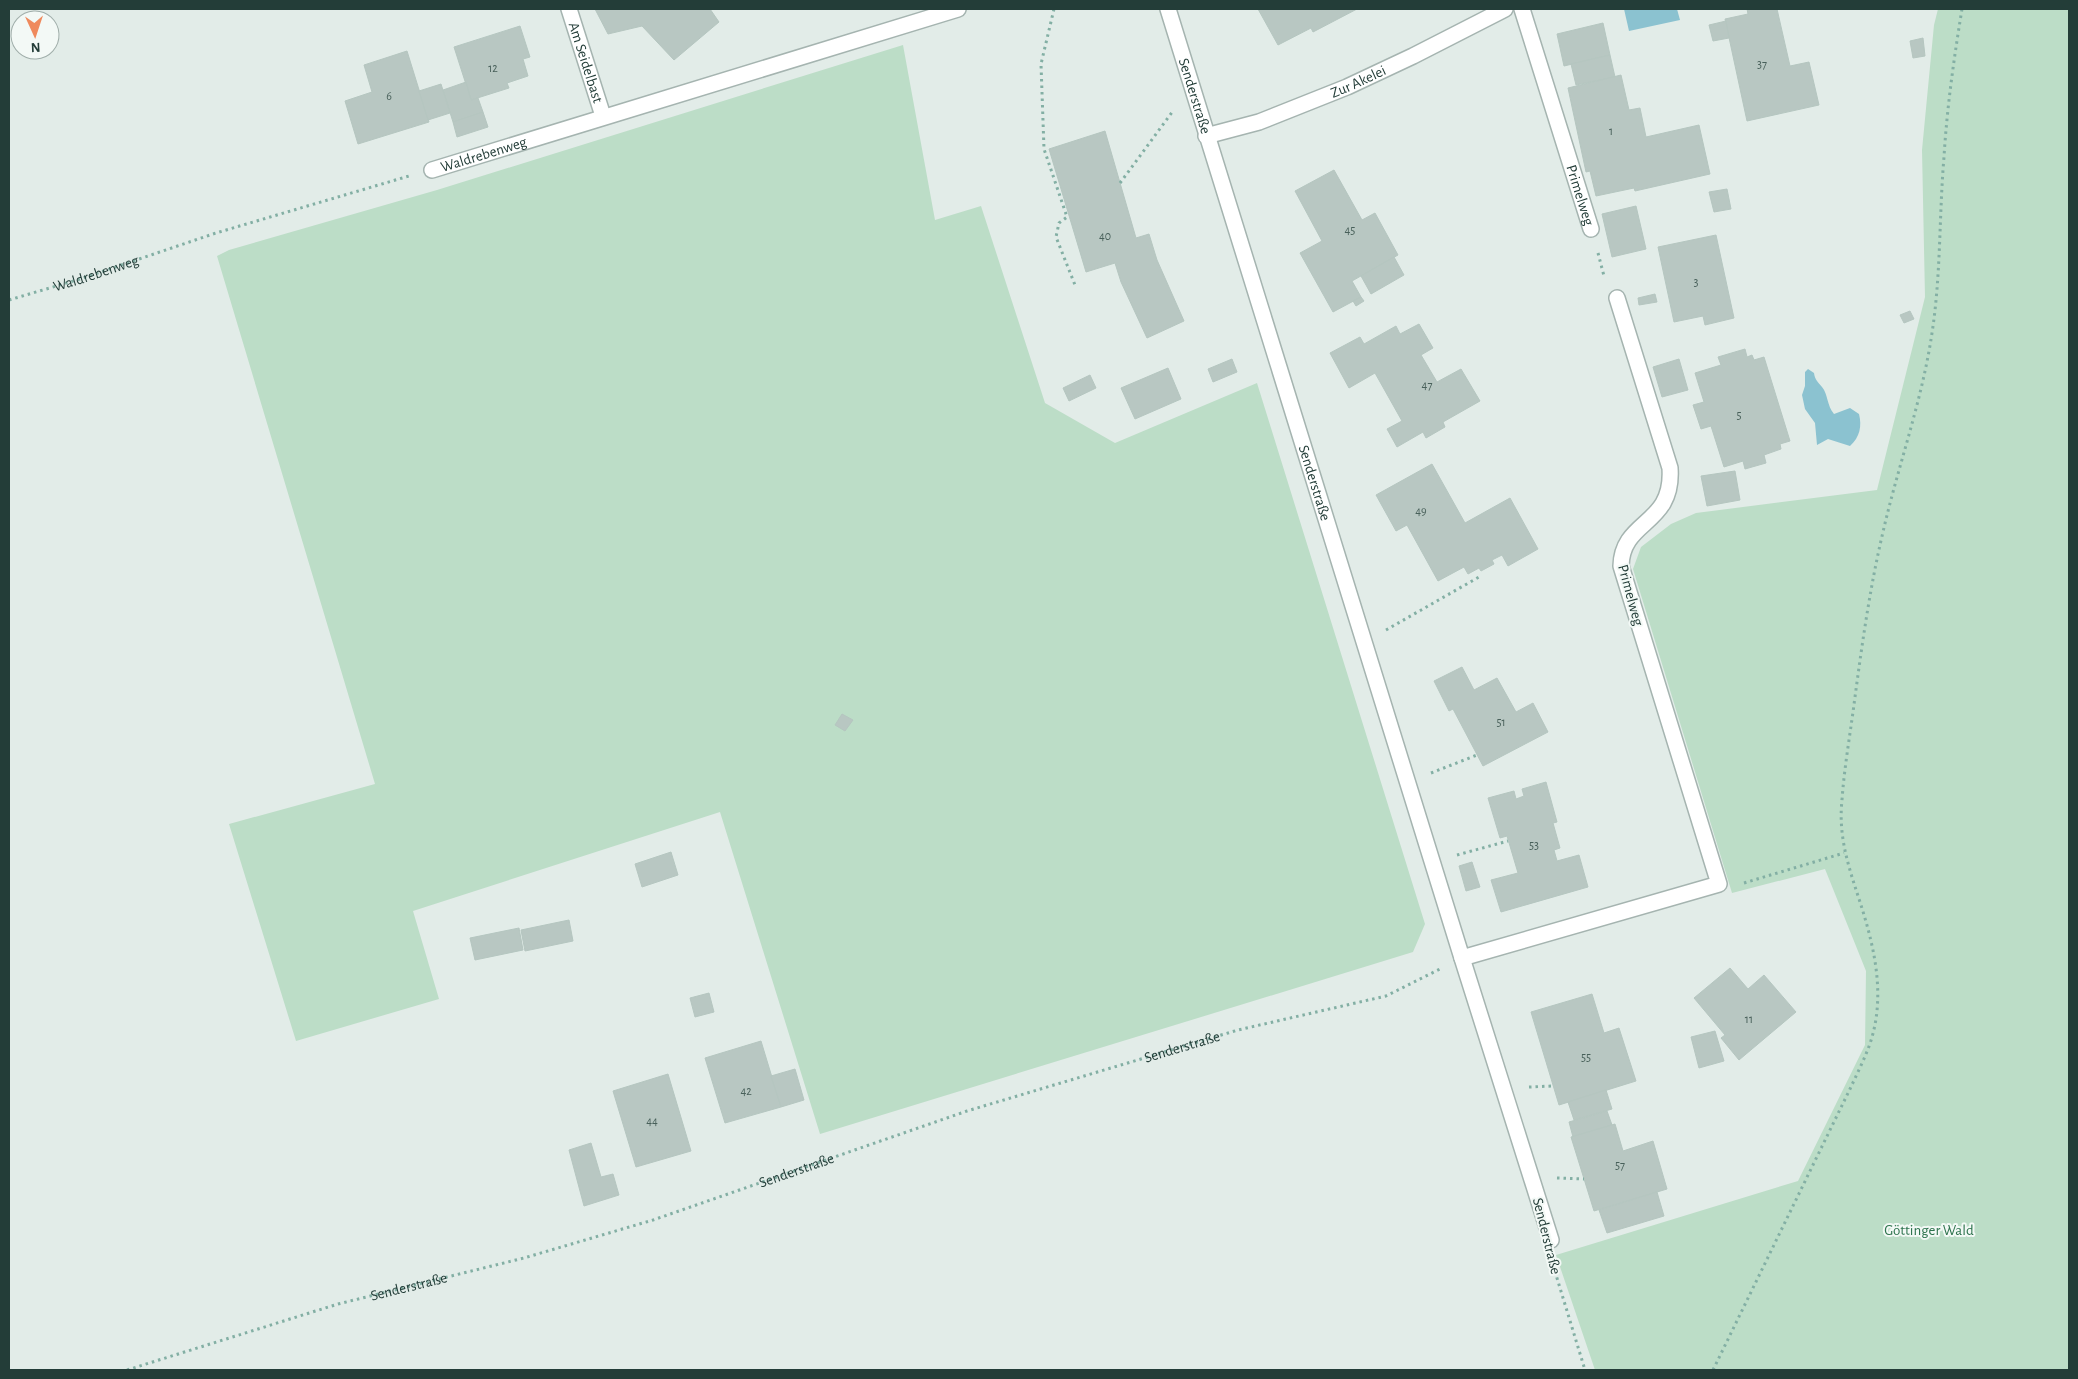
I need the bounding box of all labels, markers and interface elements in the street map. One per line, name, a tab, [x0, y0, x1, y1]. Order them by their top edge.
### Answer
north arrow	[10, 10, 60, 60]
street label: Am Seidelbast	[566, 20, 605, 105]
text: N	[30, 40, 41, 54]
street label: Senderstraße	[1176, 56, 1213, 136]
house number: 37	[1757, 58, 1767, 70]
house number: 12	[488, 62, 498, 74]
street label: Zur Akelei	[1329, 63, 1388, 101]
house number: 6	[386, 90, 392, 102]
house number: 1	[1609, 125, 1613, 137]
street label: Waldrebenweg	[439, 134, 529, 175]
street label: Primelweg	[1563, 163, 1597, 228]
house number: 45	[1345, 224, 1355, 236]
house number: 40	[1099, 230, 1111, 242]
street label: Waldrebenweg	[52, 252, 141, 294]
house number: 3	[1694, 276, 1699, 288]
house number: 47	[1422, 379, 1432, 391]
house number: 5	[1736, 409, 1742, 421]
street label: Senderstraße	[1296, 443, 1333, 523]
house number: 49	[1415, 505, 1427, 517]
street label: Primelweg	[1615, 563, 1646, 628]
house number: 51	[1496, 716, 1506, 728]
house number: 53	[1529, 839, 1539, 851]
house number: 11	[1745, 1013, 1753, 1025]
street label: Senderstraße	[1143, 1029, 1222, 1066]
house number: 55	[1581, 1051, 1591, 1063]
house number: 42	[740, 1085, 752, 1097]
house number: 44	[646, 1115, 658, 1127]
street label: Senderstraße	[757, 1151, 836, 1191]
house number: 57	[1615, 1159, 1625, 1171]
street label: Senderstraße	[1530, 1196, 1563, 1276]
park label: Göttinger Wald	[1884, 1223, 1974, 1238]
street label: Senderstraße	[369, 1270, 449, 1304]

